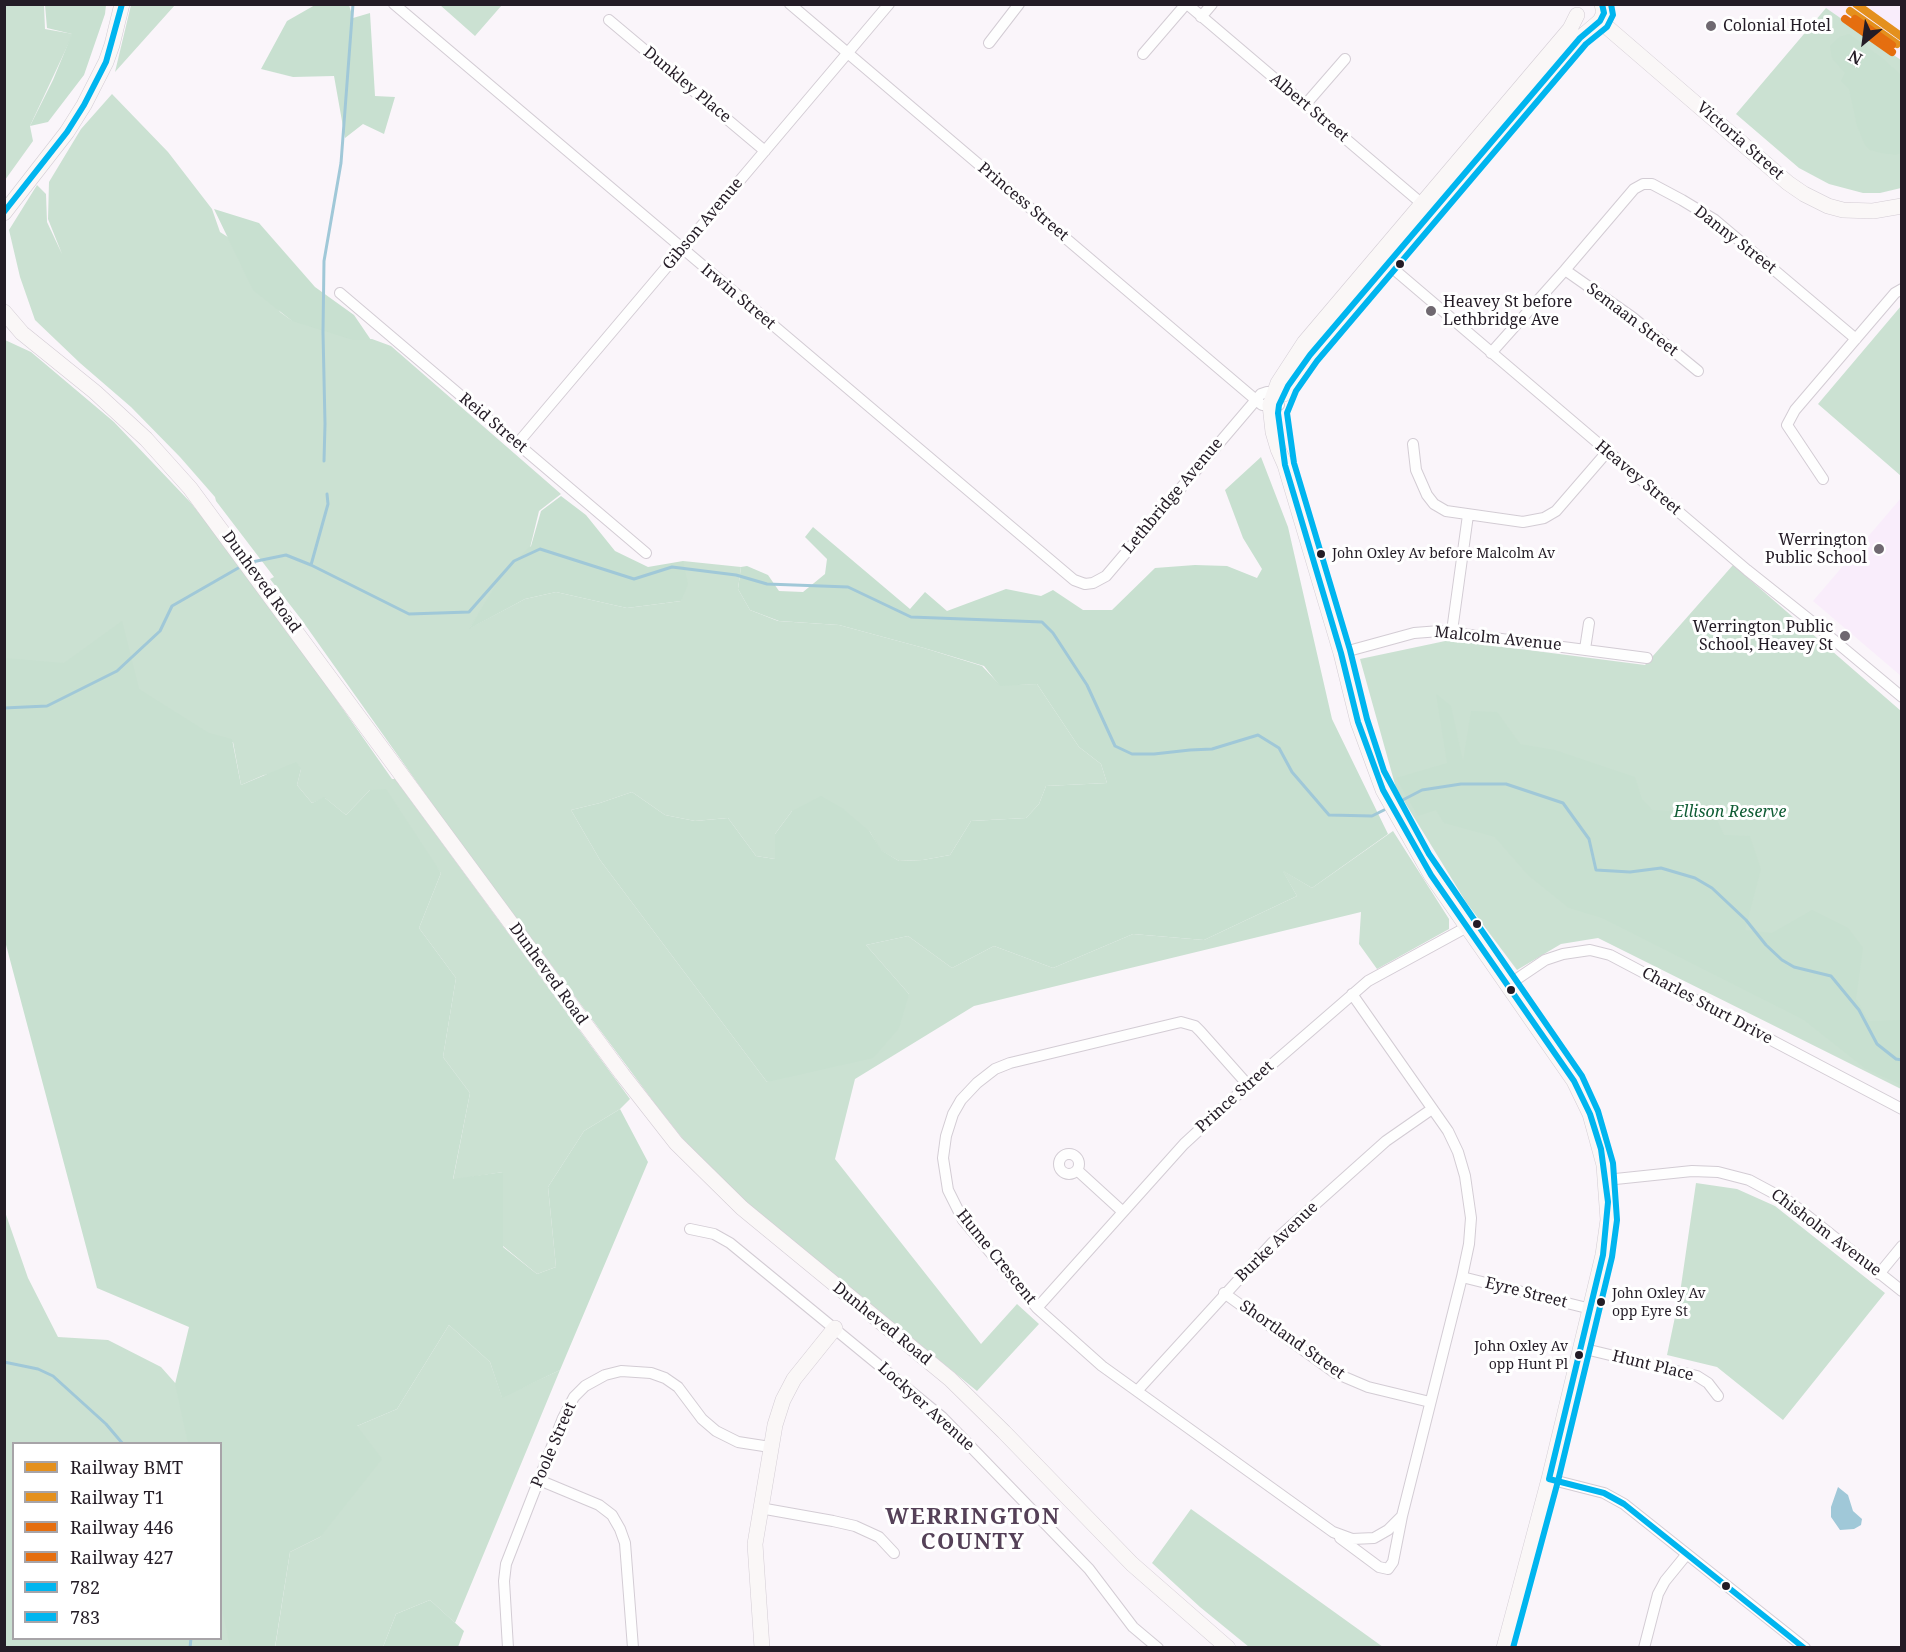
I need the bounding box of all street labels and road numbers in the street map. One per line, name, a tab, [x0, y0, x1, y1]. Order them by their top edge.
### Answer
street label: Dunkley Place	[639, 43, 735, 127]
street label: Albert Street	[1266, 70, 1352, 146]
street label: Victoria Street	[1693, 98, 1787, 184]
street label: Princess Street	[974, 159, 1072, 245]
street label: Gibson Avenue	[659, 174, 747, 274]
street label: Danny Street	[1690, 202, 1780, 278]
street label: Irwin Street	[697, 260, 779, 334]
street label: Semaan Street	[1582, 279, 1682, 361]
street label: Reid Street	[455, 389, 531, 457]
street label: Lethbridge Avenue	[1119, 434, 1227, 558]
street label: Heavey Street	[1591, 437, 1685, 519]
street label: Dunheved Road	[218, 527, 304, 637]
street label: Malcolm Avenue	[1434, 623, 1562, 655]
street label: Dunheved Road	[505, 919, 591, 1029]
street label: Charles Sturt Drive	[1638, 963, 1776, 1049]
street label: Prince Street	[1192, 1057, 1278, 1137]
street label: Chisholm Avenue	[1767, 1185, 1885, 1281]
street label: Burke Avenue	[1232, 1198, 1322, 1286]
street label: Hume Crescent	[952, 1206, 1040, 1308]
street label: Eyre Street	[1483, 1274, 1569, 1312]
street label: Dunheved Road	[829, 1278, 935, 1370]
street label: Shortland Street	[1236, 1297, 1348, 1383]
street label: Hunt Place	[1610, 1347, 1696, 1385]
street label: Lockyer Avenue	[874, 1359, 978, 1455]
street label: Poole Street	[527, 1400, 581, 1490]

